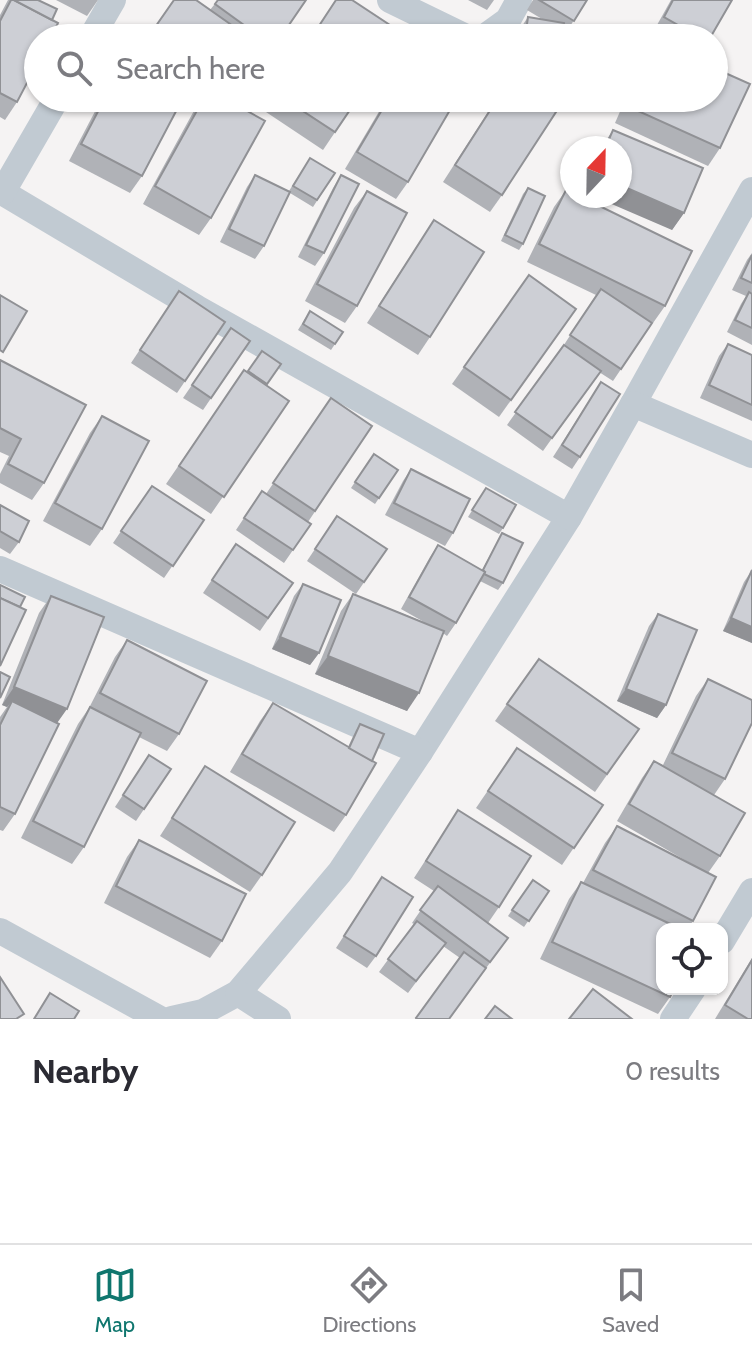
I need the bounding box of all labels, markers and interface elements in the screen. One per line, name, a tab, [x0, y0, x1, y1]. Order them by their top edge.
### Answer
search box	[24, 24, 728, 112]
icon: search	[52, 46, 96, 90]
text: Search here	[116, 50, 265, 87]
north arrow	[560, 136, 632, 208]
map controls	[656, 923, 728, 995]
button: locate	[656, 923, 728, 995]
text: Nearby	[32, 1050, 139, 1092]
text: 0 results	[625, 1055, 720, 1087]
tab: Map	[93, 1263, 137, 1338]
tab: Directions	[322, 1263, 416, 1338]
tab: Saved	[602, 1263, 659, 1338]

